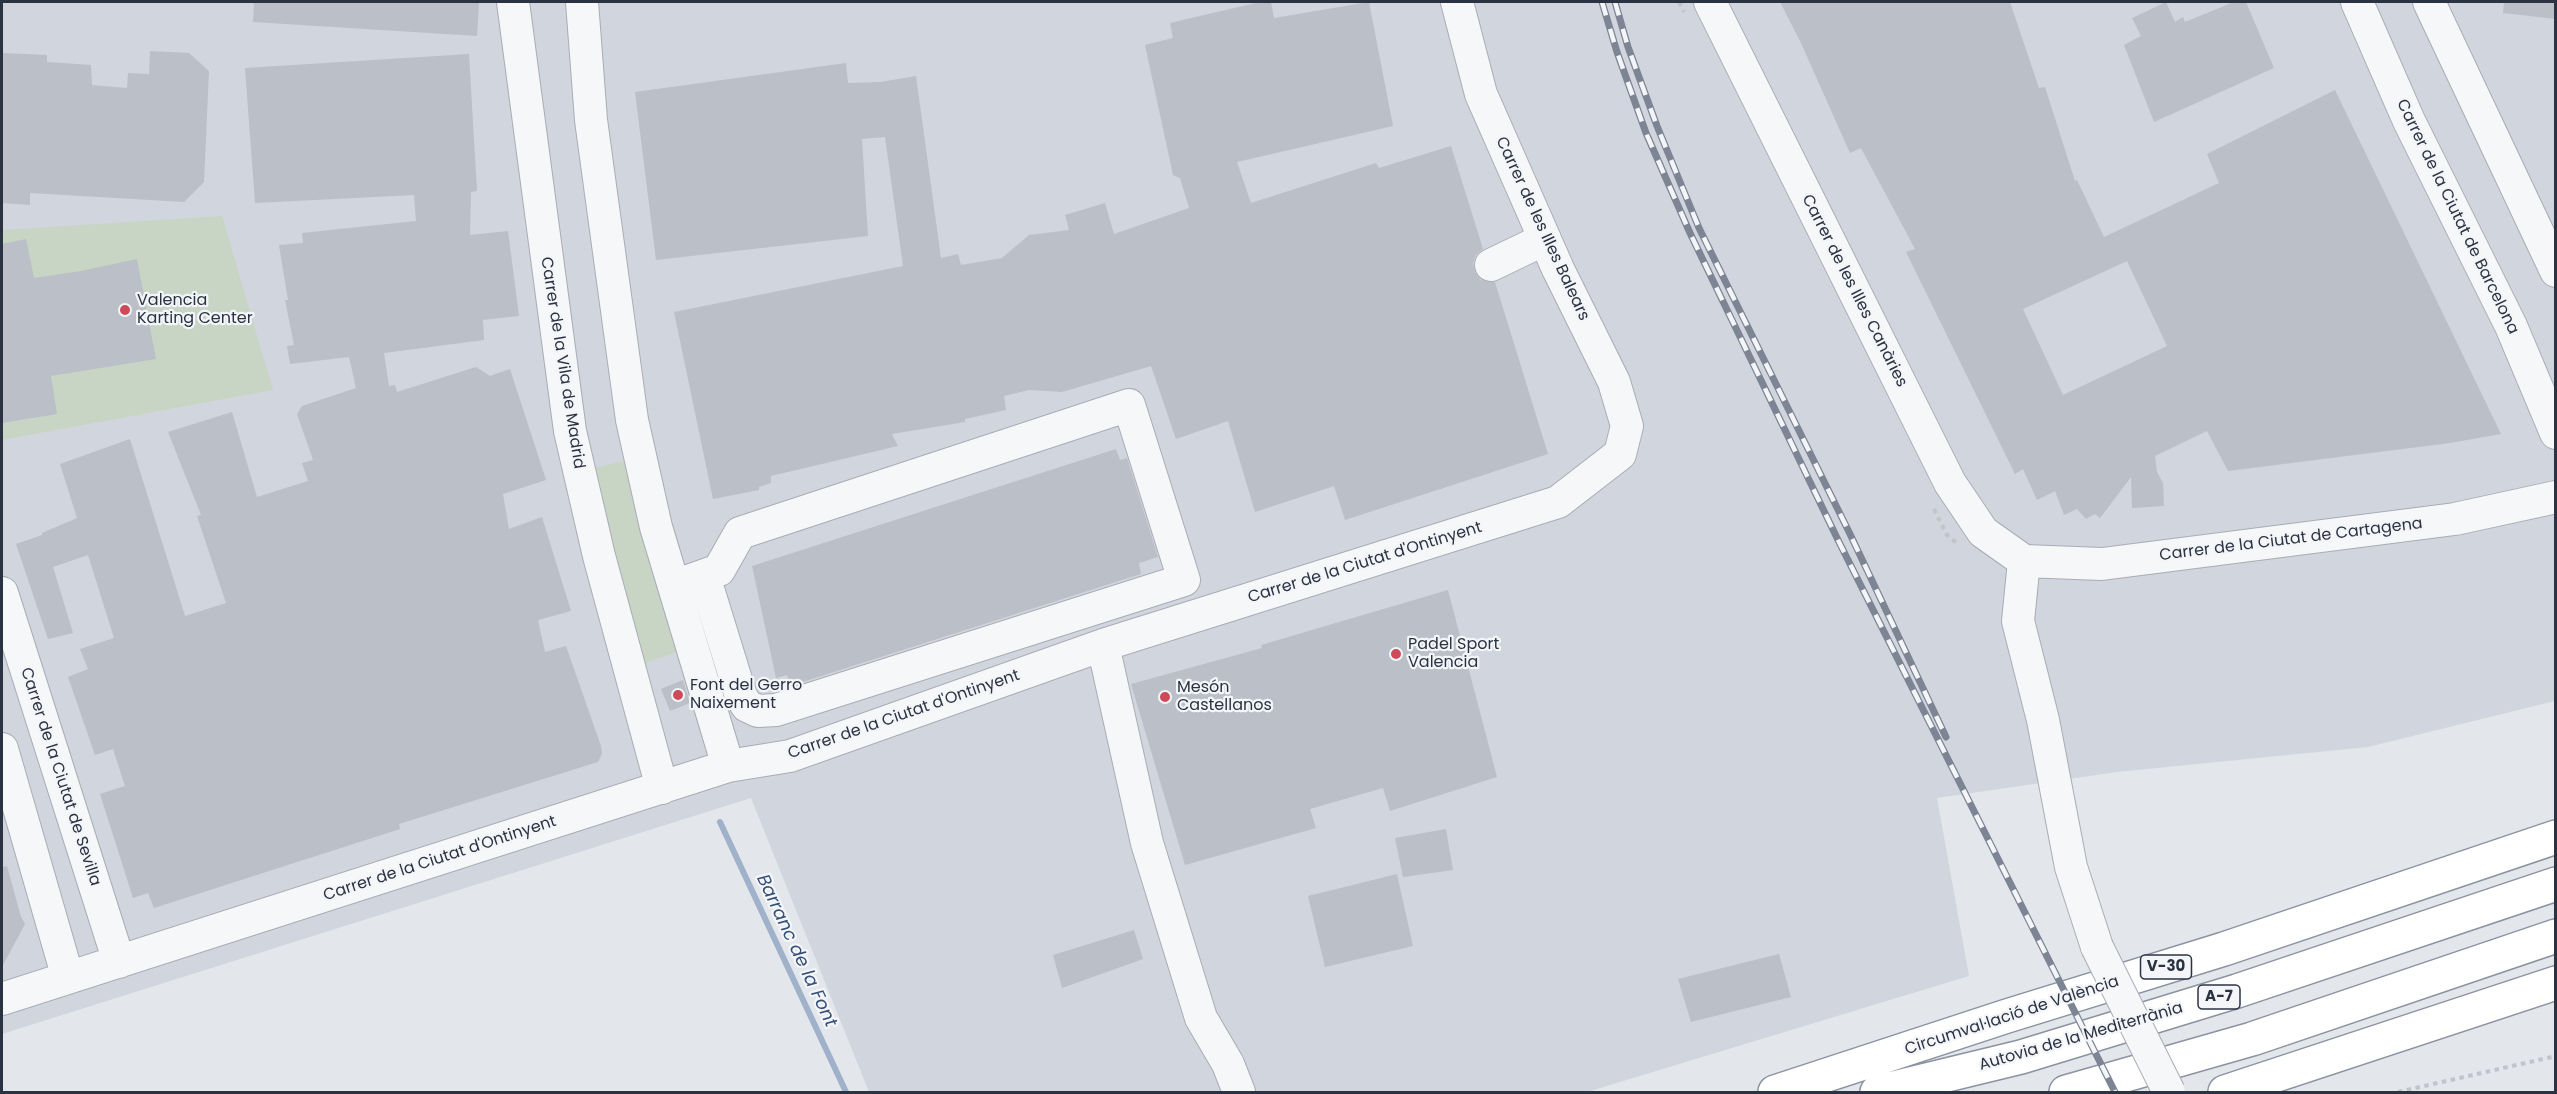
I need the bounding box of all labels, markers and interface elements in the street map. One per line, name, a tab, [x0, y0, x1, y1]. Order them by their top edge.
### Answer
street label: Carrer de la Ciutat de Barcelona	[2392, 96, 2522, 338]
street label: Carrer de les Illes Balears	[1491, 134, 1593, 324]
street label: Carrer de les Illes Canàries	[1797, 192, 1911, 390]
street label: Carrer de la Vila de Madrid	[536, 256, 588, 470]
place label: Valencia Karting Center	[137, 291, 253, 329]
marker: Valencia Karting Center	[118, 303, 132, 317]
street label: Carrer de la Ciutat de Cartagena	[2158, 514, 2424, 566]
street label: Carrer de la Ciutat d'Ontinyent	[1246, 518, 1484, 608]
place label: Padel Sport Valencia	[1408, 635, 1499, 673]
marker: Padel Sport Valencia	[1389, 647, 1403, 661]
street label: Carrer de la Ciutat de Sevilla	[16, 665, 104, 889]
street label: Carrer de la Ciutat d'Ontinyent	[786, 666, 1022, 764]
place label: Font del Gerro Naixement	[690, 676, 802, 714]
place label: Mesón Castellanos	[1177, 678, 1272, 716]
marker: Font del Gerro Naixement	[671, 688, 685, 702]
marker: Mesón Castellanos	[1158, 690, 1172, 704]
street label: Carrer de la Ciutat d'Ontinyent	[321, 812, 559, 906]
water label: Barranc de la Font	[751, 871, 841, 1031]
road number: V-30	[2140, 955, 2192, 979]
street label: Circumval·lació de València	[1903, 972, 2121, 1060]
road number: A-7	[2198, 985, 2240, 1009]
street label: Autovia de la Mediterrània	[1977, 999, 2185, 1075]

